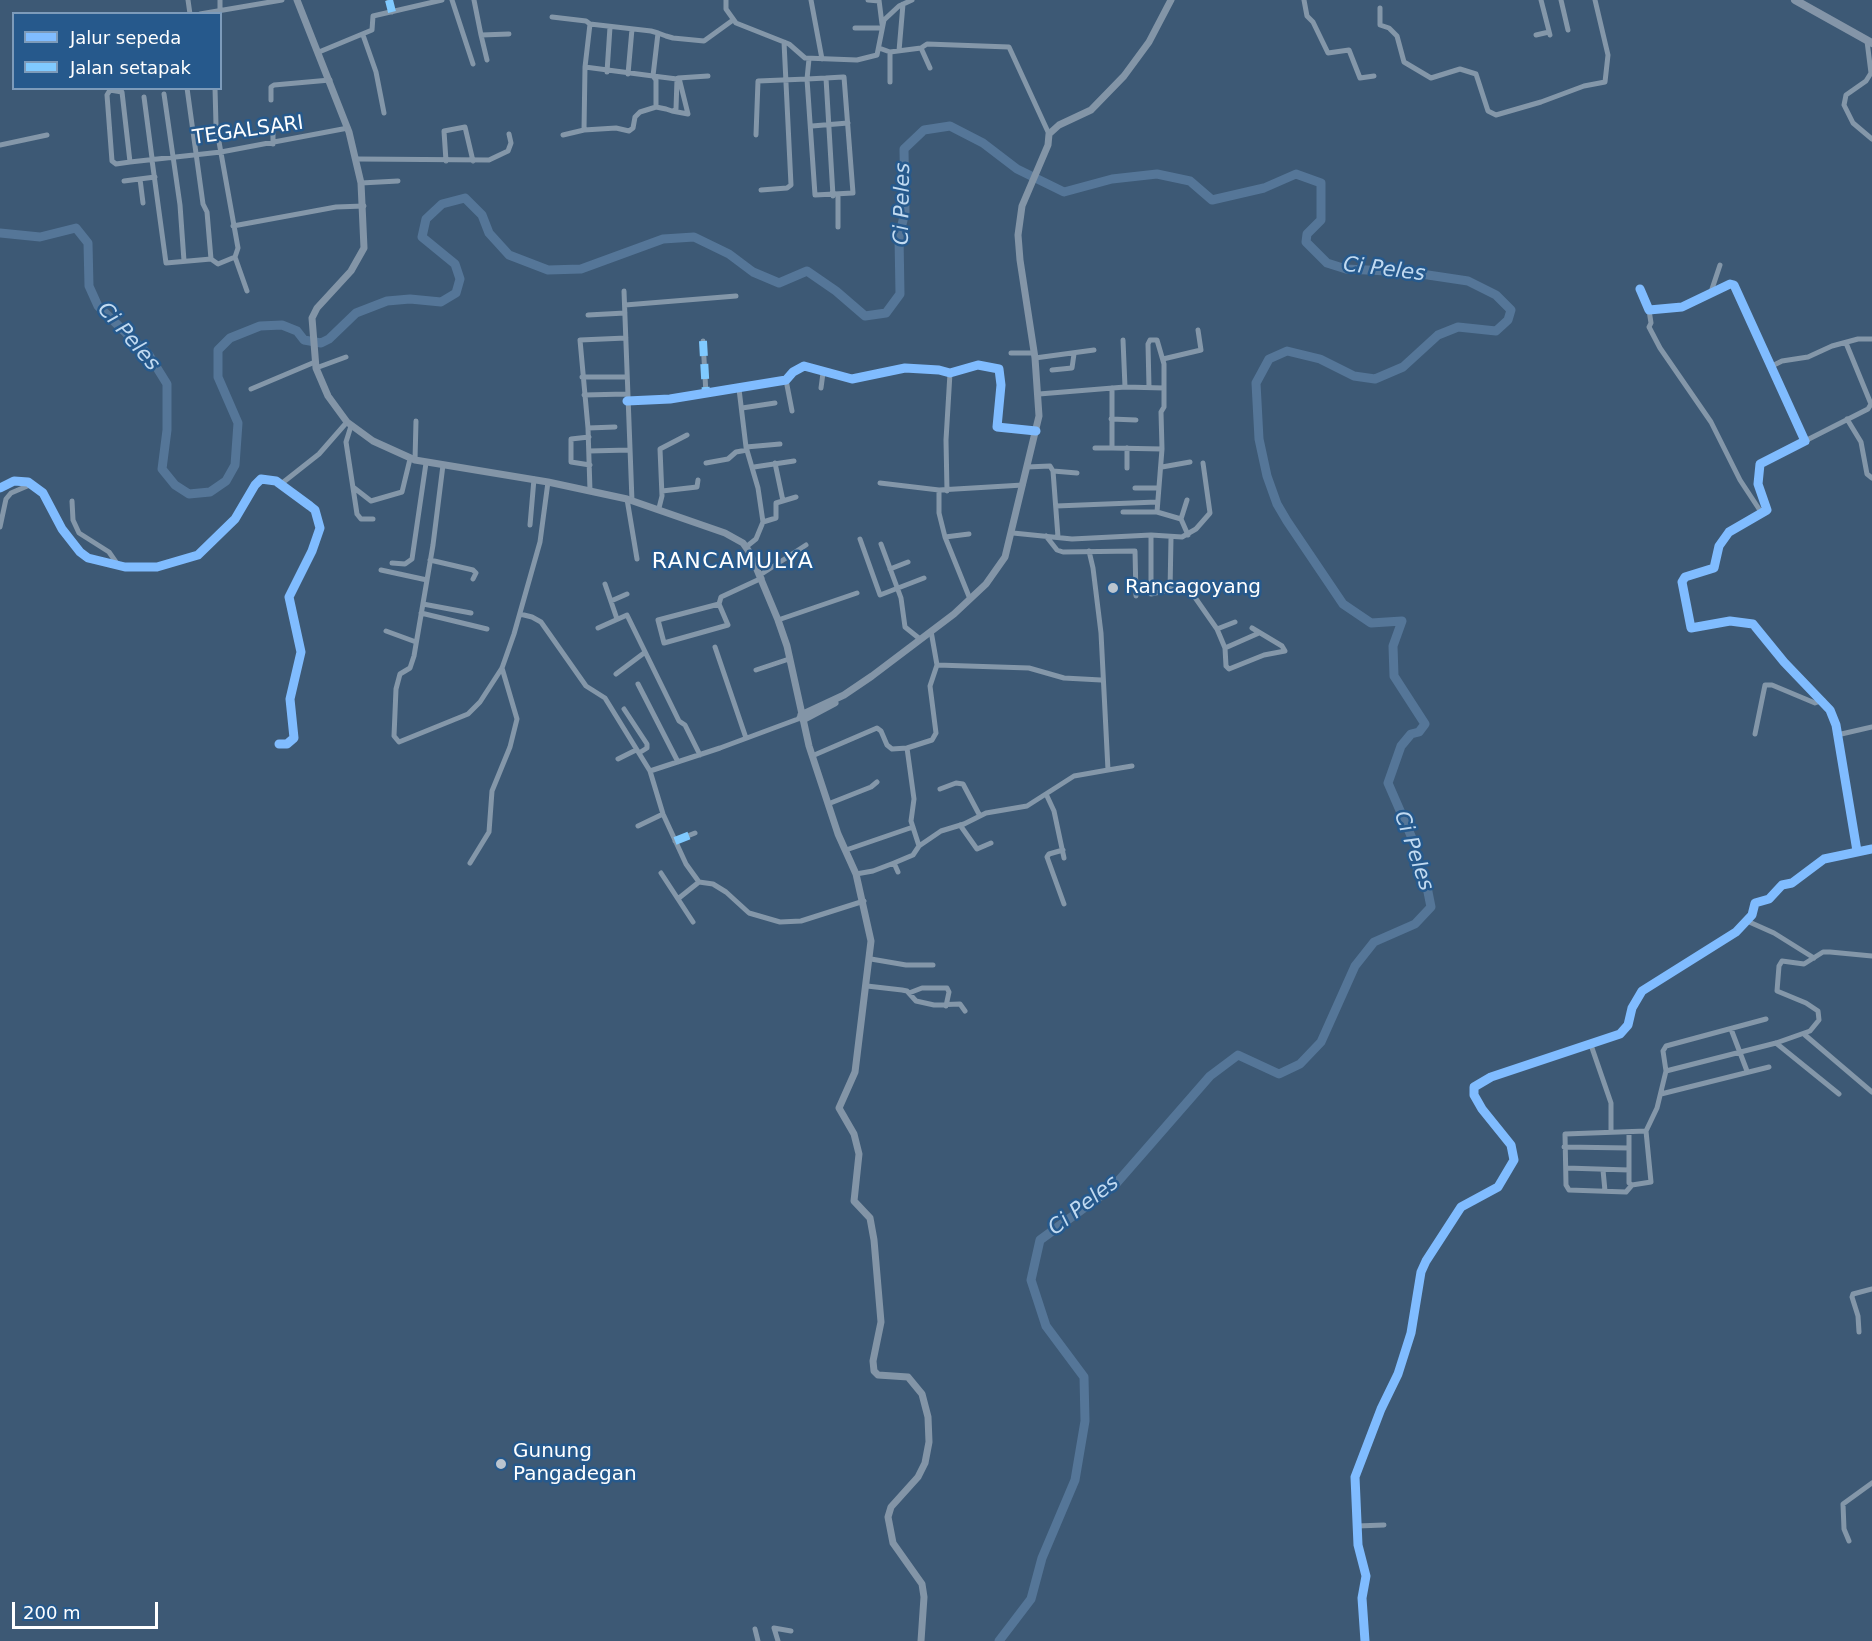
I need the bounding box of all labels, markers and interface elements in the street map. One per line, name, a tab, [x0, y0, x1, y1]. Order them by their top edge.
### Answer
legend	[12, 12, 222, 90]
text: Jalur sepeda	[70, 27, 181, 48]
text: Jalan setapak	[70, 57, 191, 78]
street label: TEGALSARI	[191, 111, 305, 151]
water label: Ci Peles	[890, 163, 916, 245]
water label: Ci Peles	[1342, 252, 1426, 288]
water label: Ci Peles	[91, 298, 165, 376]
district label: RANCAMULYA	[652, 549, 814, 575]
place label: Rancagoyang	[1125, 576, 1261, 600]
marker: Rancagoyang	[1106, 581, 1120, 595]
water label: Ci Peles	[1388, 808, 1438, 894]
water label: Ci Peles	[1044, 1171, 1124, 1241]
place label: Gunung Pangadegan	[513, 1440, 637, 1487]
marker: Gunung Pangadegan	[494, 1457, 508, 1471]
scale bar	[15, 1590, 160, 1628]
text: 200 m	[23, 1602, 81, 1623]

